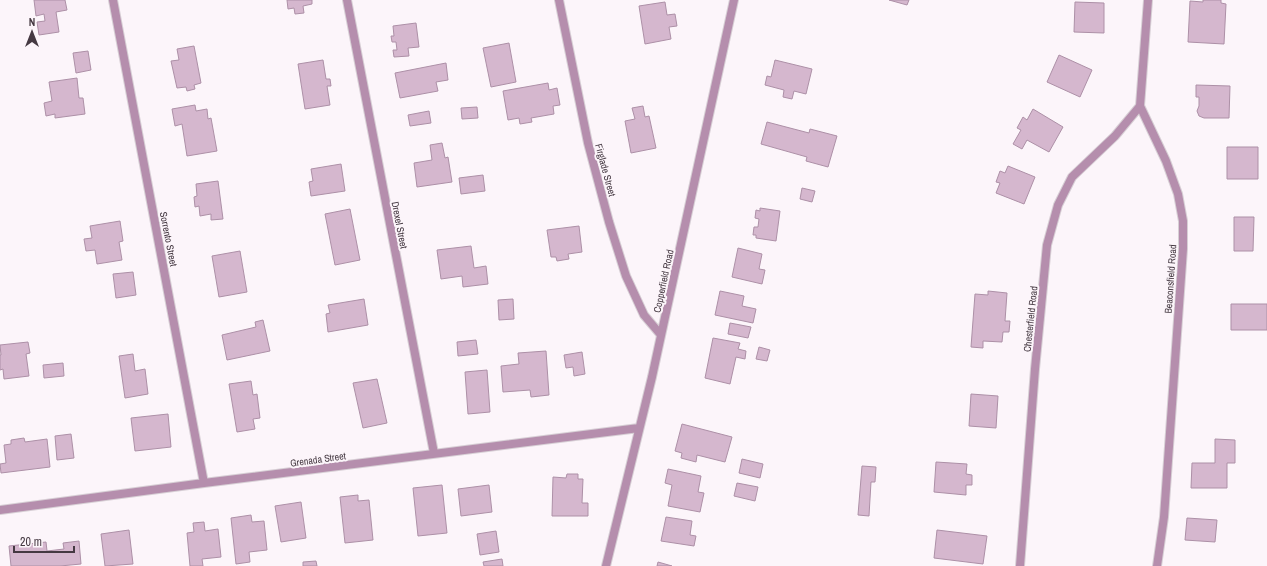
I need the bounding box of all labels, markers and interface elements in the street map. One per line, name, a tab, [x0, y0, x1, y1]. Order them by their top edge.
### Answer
north arrow	[12, 12, 52, 52]
text: N	[29, 15, 35, 29]
street label: Firglade Street	[592, 142, 619, 199]
street label: Drexel Street	[389, 200, 411, 251]
street label: Sorrento Street	[157, 211, 180, 268]
street label: Beaconsfield Road	[1162, 244, 1179, 314]
street label: Copperfield Road	[650, 248, 677, 314]
street label: Chesterfield Road	[1021, 286, 1040, 353]
street label: Grenada Street	[289, 449, 347, 470]
scale bar	[14, 528, 74, 554]
text: 20 m	[20, 534, 42, 550]

